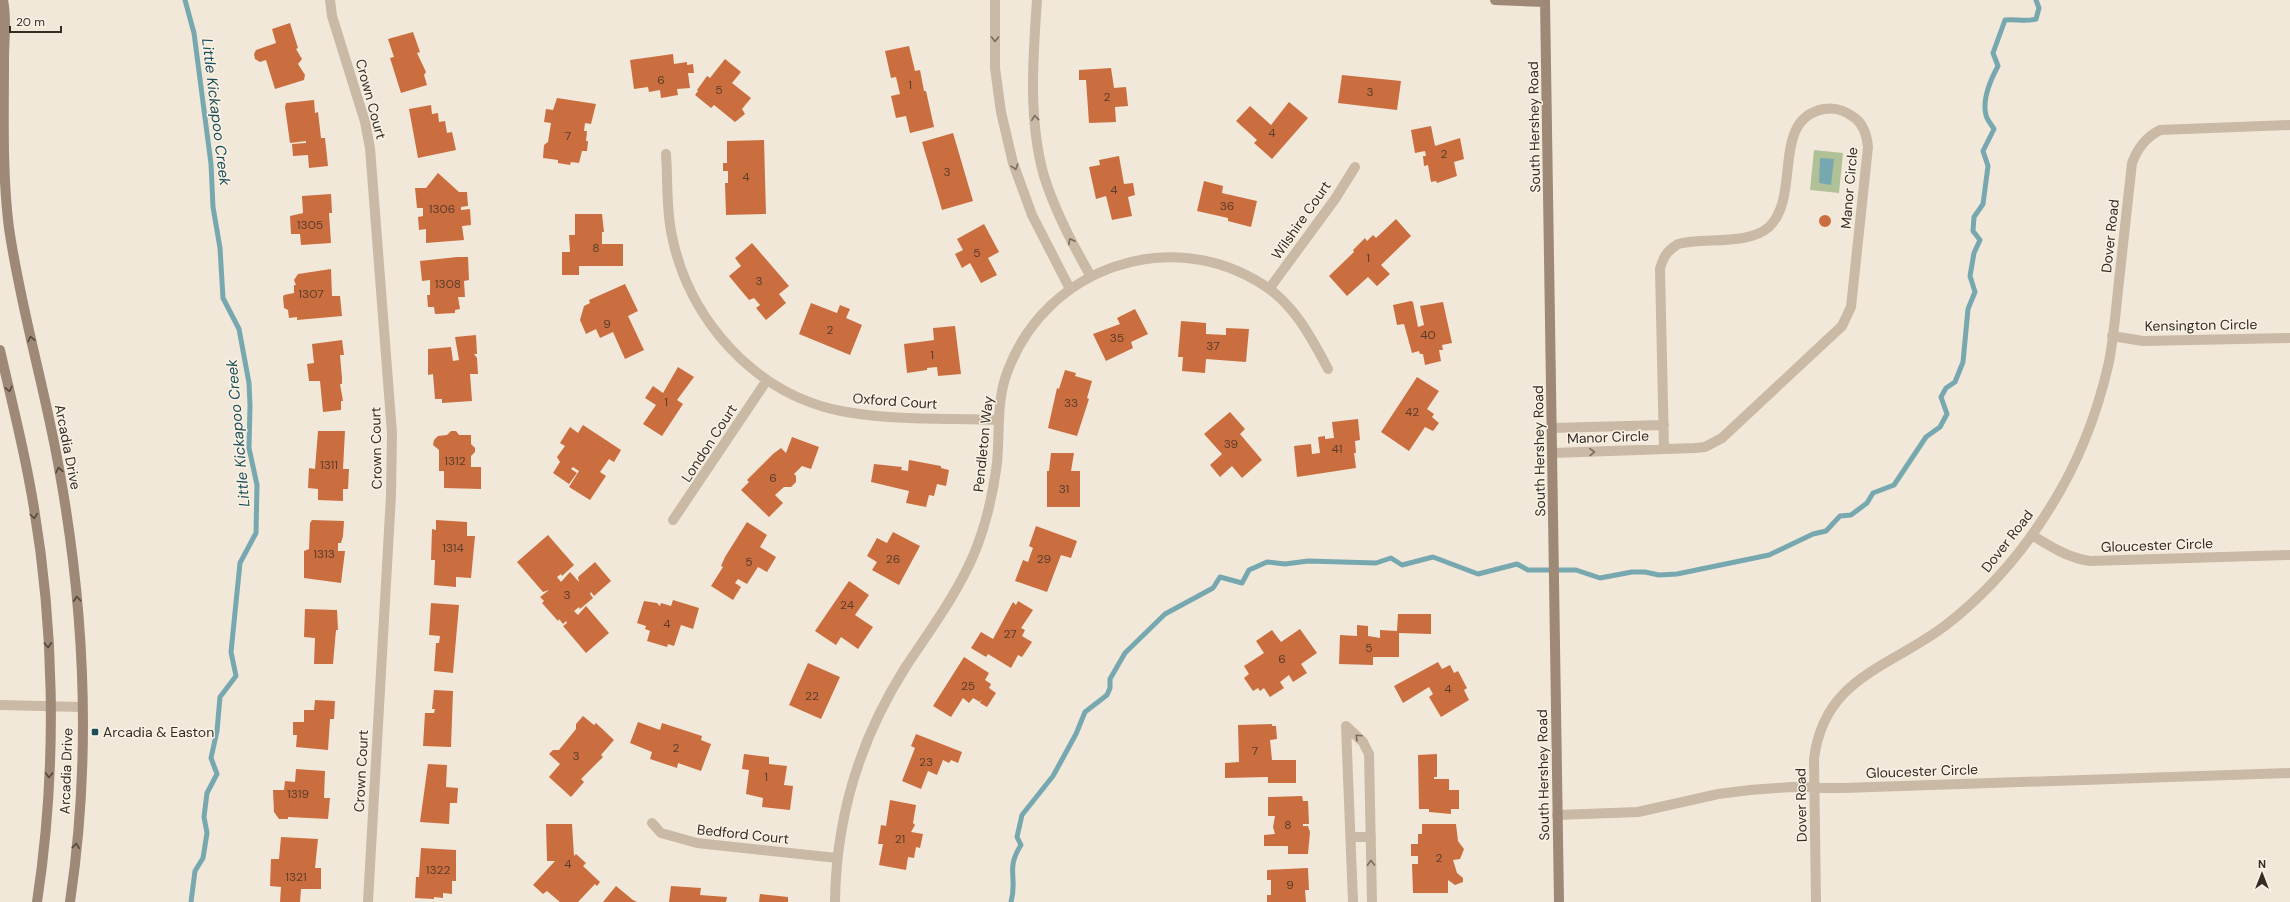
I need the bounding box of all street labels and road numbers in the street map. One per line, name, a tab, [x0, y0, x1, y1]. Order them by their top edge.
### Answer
street label: Crown Court	[352, 57, 390, 141]
street label: South Hershey Road	[1524, 61, 1544, 193]
street label: Manor Circle	[1836, 146, 1862, 230]
street label: Wilshire Court	[1267, 177, 1335, 263]
street label: Dover Road	[2097, 198, 2123, 274]
street label: Kensington Circle	[2145, 315, 2258, 335]
street label: South Hershey Road	[1529, 385, 1549, 517]
street label: Oxford Court	[852, 389, 938, 413]
street label: Pendleton Way	[969, 395, 997, 493]
street label: London Court	[677, 401, 741, 485]
street label: Arcadia Drive	[51, 403, 85, 491]
street label: Crown Court	[366, 407, 386, 489]
street label: Manor Circle	[1567, 427, 1649, 447]
street label: Dover Road	[1977, 506, 2037, 576]
street label: Gloucester Circle	[2101, 534, 2213, 556]
street label: South Hershey Road	[1533, 709, 1553, 841]
street label: Arcadia Drive	[55, 727, 77, 815]
street label: Crown Court	[350, 729, 372, 813]
street label: Gloucester Circle	[1866, 760, 1978, 782]
street label: Dover Road	[1791, 768, 1811, 842]
street label: Bedford Court	[696, 820, 790, 848]

